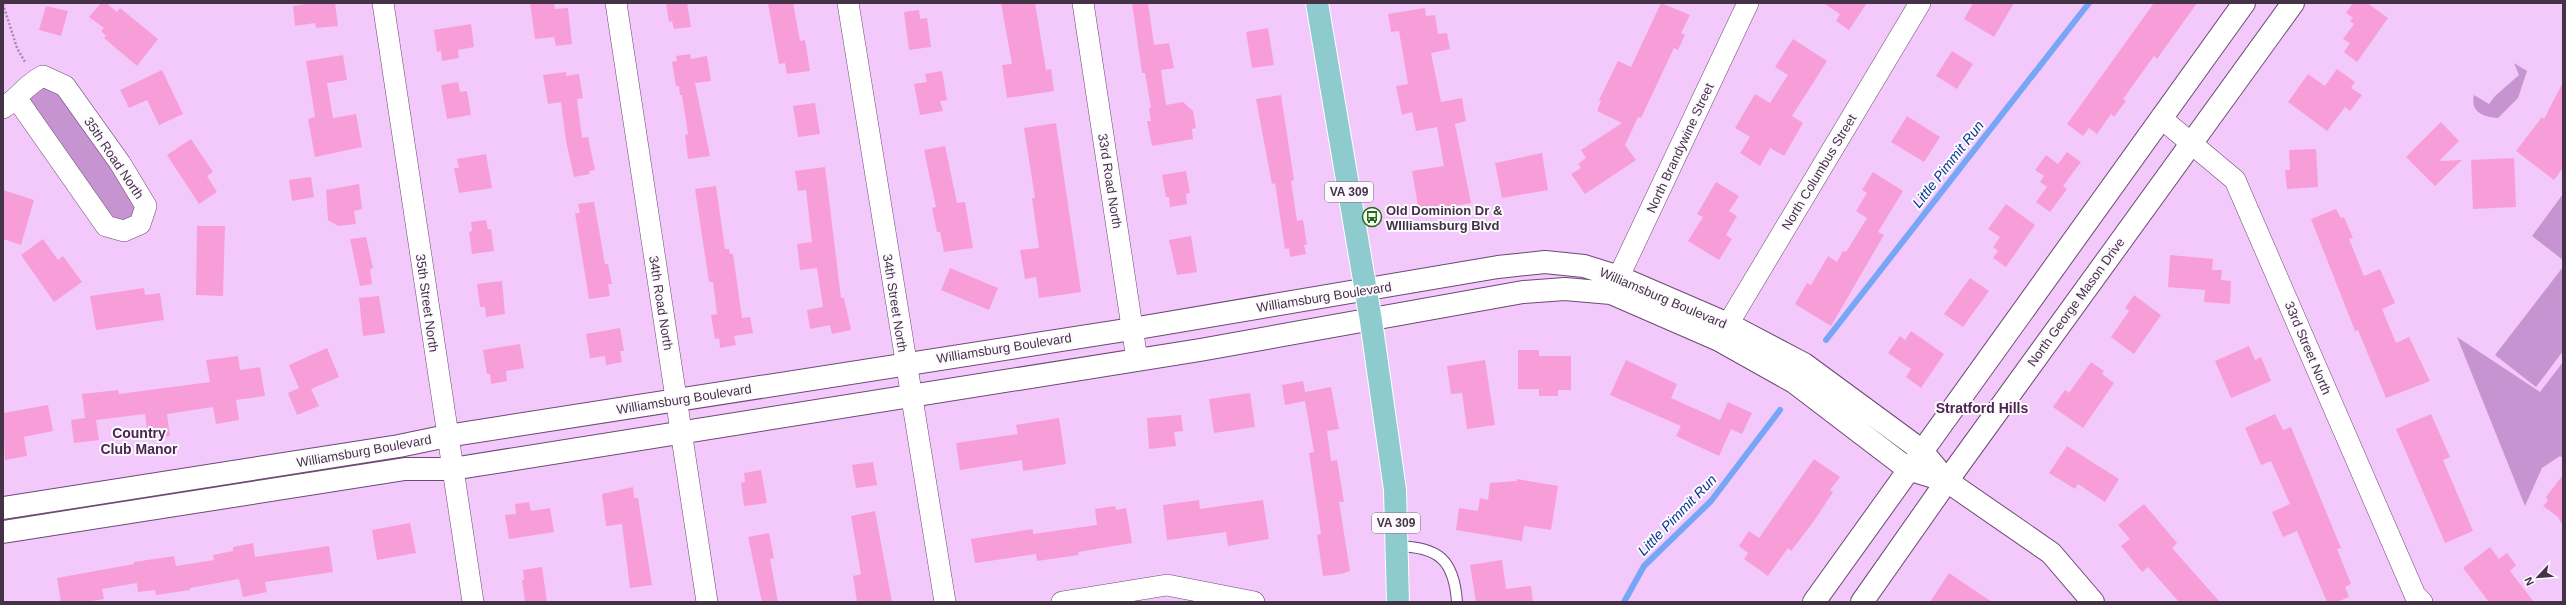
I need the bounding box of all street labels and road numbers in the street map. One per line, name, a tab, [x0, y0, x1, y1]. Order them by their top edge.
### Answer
street label: North Brandywine Street	[1643, 80, 1717, 215]
street label: North Columbus Street	[1779, 111, 1860, 233]
street label: 35th Road North	[81, 114, 147, 202]
street label: 33rd Road North	[1095, 132, 1125, 230]
road number: VA 309	[1325, 182, 1373, 202]
street label: North George Mason Drive	[2024, 235, 2128, 369]
street label: 35th Street North	[413, 253, 441, 353]
street label: 34th Street North	[880, 253, 910, 353]
street label: 34th Road North	[646, 255, 676, 351]
street label: Williamsburg Boulevard	[1597, 264, 1729, 332]
street label: Williamsburg Boulevard	[1255, 279, 1393, 315]
street label: 33rd Street North	[2282, 299, 2334, 397]
street label: Williamsburg Boulevard	[935, 330, 1073, 366]
street label: Williamsburg Boulevard	[615, 381, 753, 417]
street label: Williamsburg Boulevard	[295, 432, 433, 470]
road number: VA 309	[1372, 513, 1420, 533]

